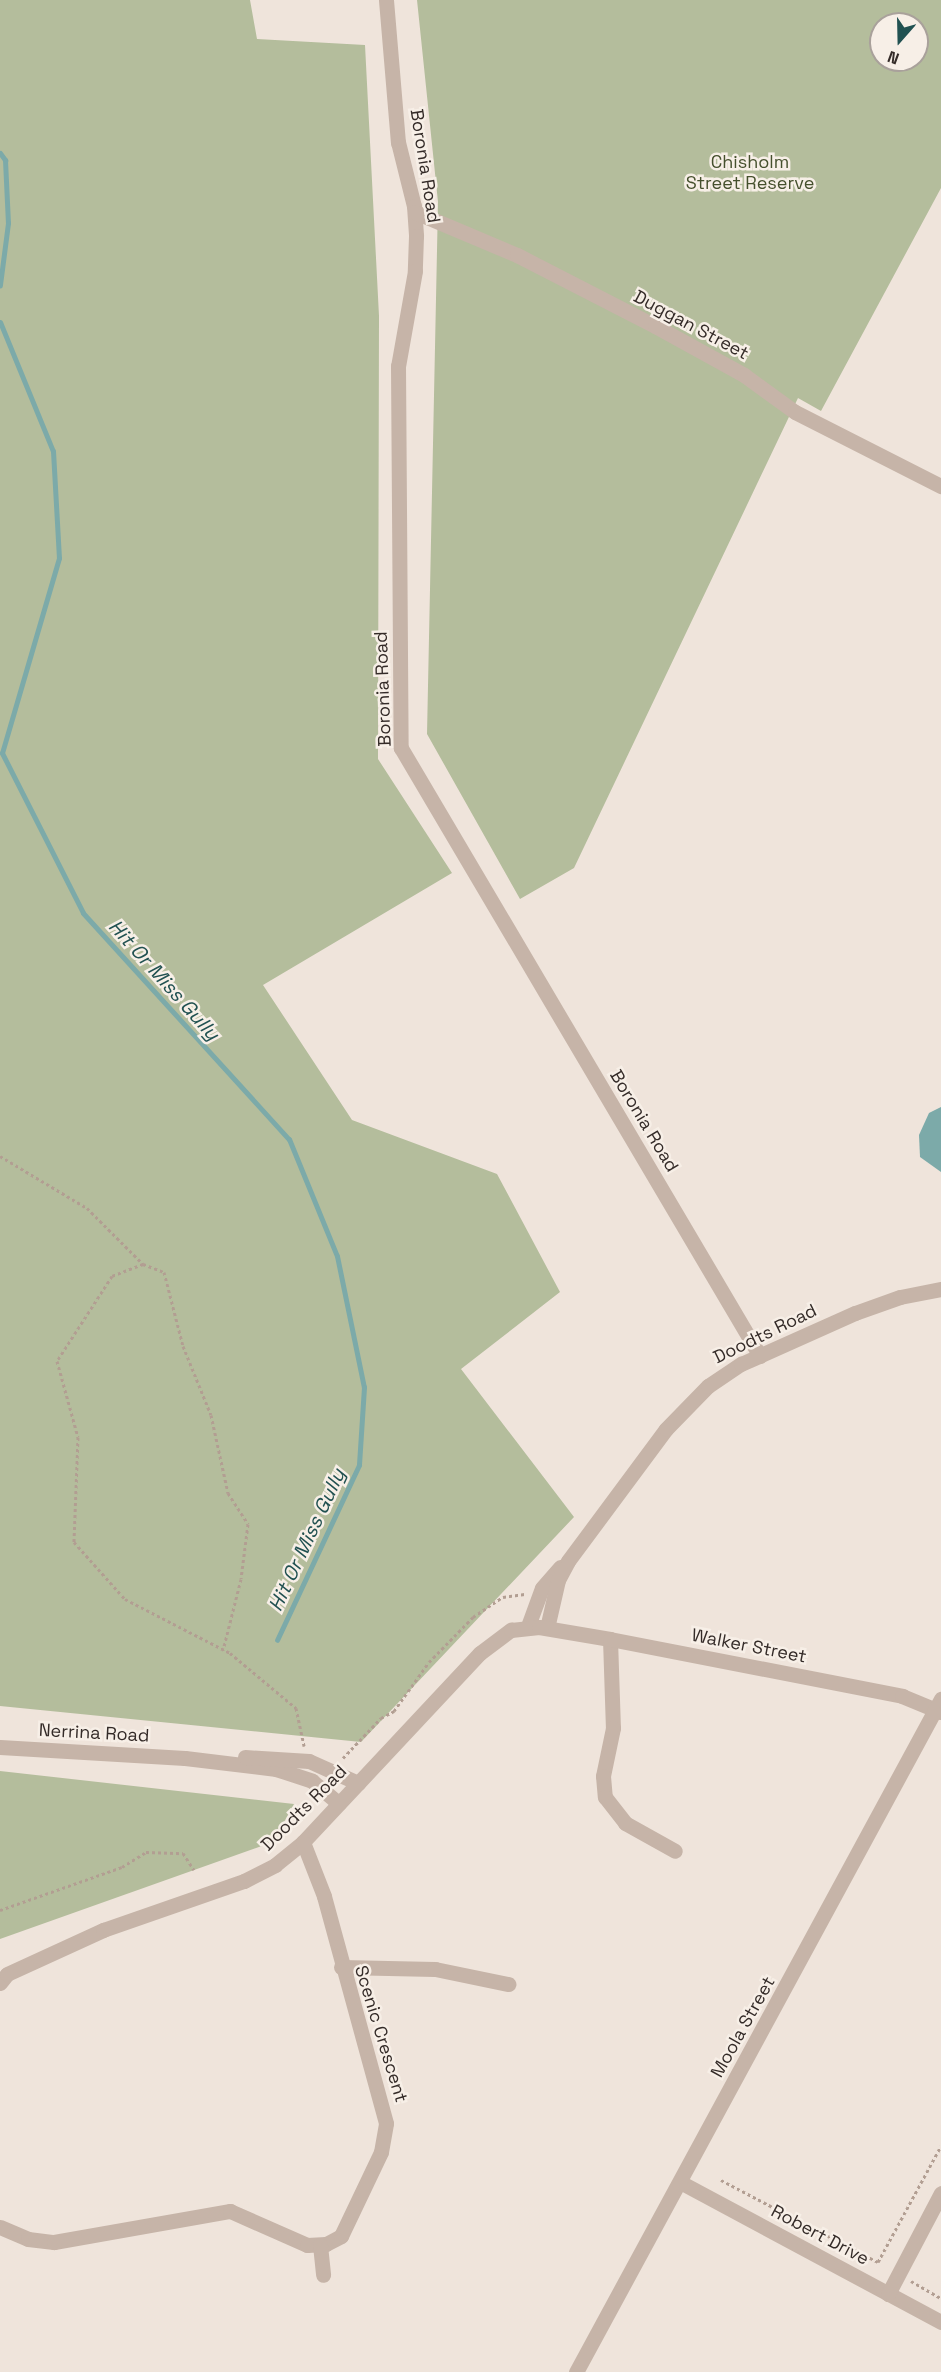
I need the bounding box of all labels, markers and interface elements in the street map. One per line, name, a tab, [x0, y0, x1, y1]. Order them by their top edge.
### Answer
north arrow	[869, 12, 929, 72]
text: N	[885, 46, 902, 69]
street label: Boronia Road	[405, 107, 445, 225]
park label: Chisholm Street Reserve	[686, 152, 814, 195]
street label: Duggan Street	[630, 286, 752, 364]
street label: Boronia Road	[370, 631, 396, 747]
water label: Hit Or Miss Gully	[103, 915, 225, 1045]
street label: Boronia Road	[605, 1066, 683, 1176]
street label: Doodts Road	[710, 1300, 820, 1368]
water label: Hit Or Miss Gully	[264, 1465, 350, 1615]
street label: Walker Street	[690, 1624, 808, 1668]
street label: Nerrina Road	[38, 1719, 150, 1747]
street label: Doodts Road	[257, 1761, 351, 1855]
street label: Scenic Crescent	[350, 1963, 412, 2105]
street label: Moola Street	[706, 1973, 780, 2081]
street label: Robert Drive	[767, 2200, 873, 2270]

